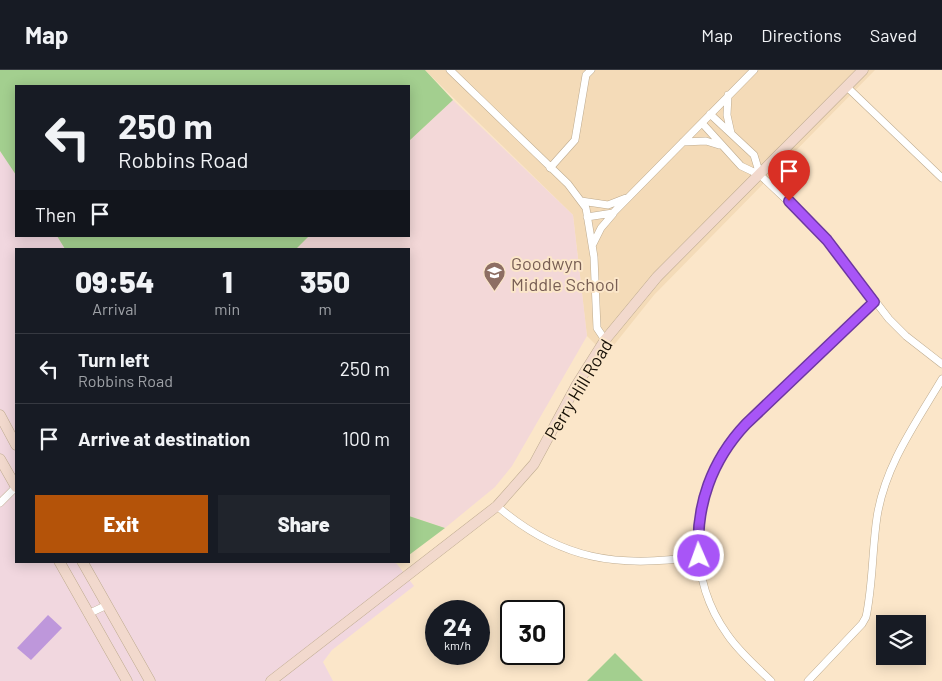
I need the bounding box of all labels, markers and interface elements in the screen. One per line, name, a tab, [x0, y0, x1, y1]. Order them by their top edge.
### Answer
text: Map	[25, 20, 68, 49]
text: Map	[701, 24, 733, 46]
text: Directions	[761, 24, 842, 46]
text: Saved	[870, 24, 917, 46]
text: 250 m	[118, 104, 213, 146]
icon: left	[35, 105, 100, 170]
text: Robbins Road	[118, 146, 248, 172]
pin	[768, 150, 810, 201]
icon: arrive	[775, 157, 803, 185]
icon: arrive	[86, 200, 114, 228]
text: Then	[35, 203, 76, 226]
place label: Goodwyn Middle School	[511, 252, 619, 295]
school or university icon: Goodwyn Middle School	[483, 261, 507, 292]
text: 09:54	[75, 263, 154, 299]
text: 1	[222, 263, 233, 299]
text: 350	[300, 263, 350, 299]
text: Arrival	[92, 299, 137, 318]
text: min	[214, 299, 240, 318]
text: m	[318, 299, 332, 318]
street label: Perry Hill Road	[539, 335, 617, 443]
text: Turn left	[78, 348, 149, 371]
icon: left	[35, 355, 63, 383]
text: 250 m	[340, 357, 390, 380]
text: Robbins Road	[78, 371, 173, 390]
icon: arrive	[35, 425, 63, 453]
text: Arrive at destination	[78, 427, 250, 450]
text: 100 m	[342, 427, 390, 450]
button: Exit	[35, 495, 208, 553]
button: Share	[218, 495, 390, 553]
position arrow	[672, 529, 724, 581]
speed limit sign: 30	[500, 600, 565, 665]
text: 24	[443, 611, 472, 641]
map controls	[876, 615, 926, 665]
button: layers	[876, 615, 926, 665]
text: km/h	[444, 638, 471, 652]

